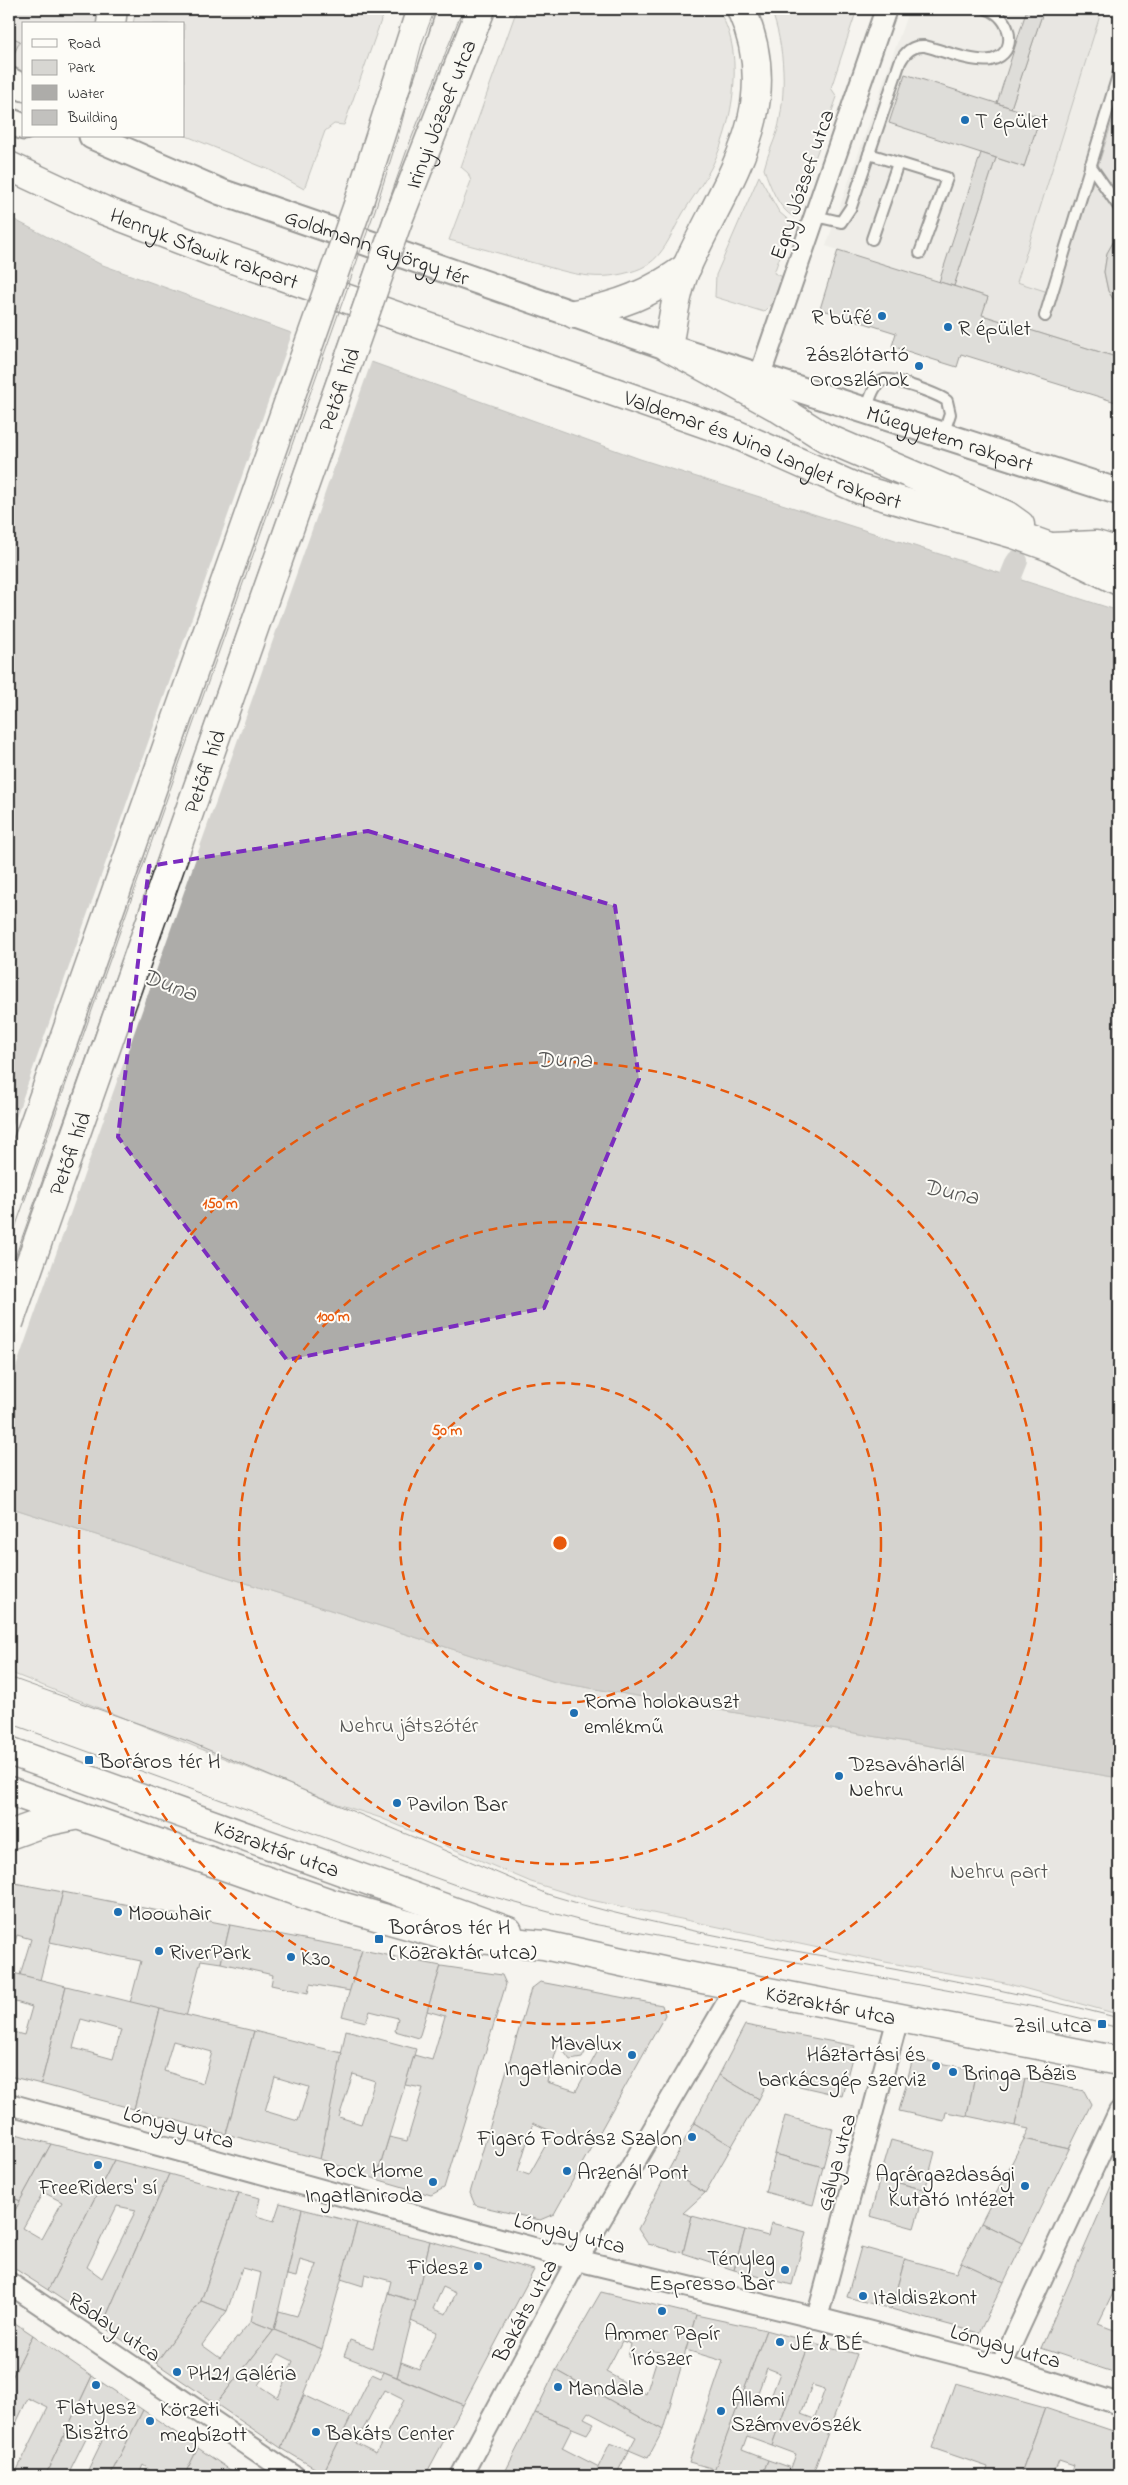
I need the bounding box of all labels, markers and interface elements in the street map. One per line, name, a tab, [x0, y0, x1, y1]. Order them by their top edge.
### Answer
legend	[22, 22, 185, 138]
text: Road	[68, 33, 101, 55]
street label: Irinyi József utca	[399, 35, 486, 195]
text: Park	[68, 57, 96, 79]
text: Water	[68, 83, 104, 105]
street label: Egry József utca	[763, 105, 846, 265]
text: Building	[67, 107, 117, 130]
place label: T épület	[975, 107, 1049, 139]
marker: T épület	[959, 114, 971, 126]
street label: Henryk Sławik rakpart	[104, 201, 303, 300]
street label: Goldmann György tér	[280, 202, 473, 296]
place label: R büfé	[811, 303, 872, 335]
marker: R büfé	[876, 310, 888, 322]
place label: R épület	[958, 314, 1032, 346]
marker: R épület	[942, 321, 954, 333]
place label: Zászlótartó Oroszlánok	[805, 340, 909, 397]
street label: Petőfi híd	[312, 344, 371, 437]
marker: Zászlótartó Oroszlánok	[913, 360, 925, 372]
street label: Valdemar és Nina Langlet rakpart	[618, 383, 905, 520]
street label: Műegyetem rakpart	[861, 399, 1037, 483]
street label: Petőfi híd	[177, 726, 236, 818]
water label: Duna	[137, 960, 202, 1013]
water label: Duna	[536, 1044, 593, 1079]
street label: Petőfi híd	[42, 1108, 101, 1200]
water label: Duna	[919, 1170, 983, 1217]
text: 150 m	[202, 1193, 238, 1215]
text: 100 m	[316, 1306, 350, 1328]
text: 50 m	[432, 1420, 463, 1442]
centre of rings	[551, 1534, 569, 1552]
place label: Roma holokauszt emlékmű	[584, 1687, 740, 1744]
marker: Roma holokauszt emlékmű	[568, 1707, 580, 1719]
park label: Nehru játszótér	[340, 1711, 479, 1743]
place label: Boráros tér H	[98, 1747, 221, 1779]
place label: Dzsaváharlál Nehru	[848, 1750, 965, 1807]
marker: Boráros tér H	[83, 1754, 95, 1766]
marker: Dzsaváharlál Nehru	[833, 1770, 845, 1782]
place label: Pavilon Bar	[407, 1790, 508, 1822]
marker: Pavilon Bar	[391, 1797, 403, 1809]
street label: Közraktár utca	[208, 1813, 344, 1888]
park label: Nehru part	[950, 1857, 1049, 1889]
place label: Moowhair	[128, 1899, 212, 1931]
marker: Moowhair	[112, 1906, 124, 1918]
place label: Boráros tér H (Közraktár utca)	[388, 1913, 537, 1970]
marker: Boráros tér H (Közraktár utca)	[373, 1933, 385, 1945]
place label: RiverPark	[169, 1938, 251, 1970]
place label: K30	[301, 1944, 330, 1976]
marker: RiverPark	[153, 1945, 165, 1957]
marker: K30	[285, 1951, 297, 1963]
street label: Közraktár utca	[762, 1979, 898, 2036]
place label: Zsil utca	[1014, 2011, 1092, 2043]
marker: Zsil utca	[1096, 2018, 1108, 2030]
place label: Mavalux Ingatlaniroda	[504, 2029, 622, 2087]
place label: Háztartási és barkácsgép szerviz	[758, 2040, 927, 2098]
marker: Mavalux Ingatlaniroda	[626, 2049, 638, 2061]
place label: Bringa Bázis	[962, 2059, 1077, 2092]
marker: Háztartási és barkácsgép szerviz	[930, 2060, 942, 2072]
marker: Bringa Bázis	[947, 2066, 959, 2078]
street label: Lónyay utca	[119, 2099, 237, 2160]
street label: Gálya utca	[810, 2110, 867, 2215]
place label: Figaró Fodrász Szalon	[476, 2124, 682, 2157]
marker: Figaró Fodrász Szalon	[686, 2131, 698, 2143]
place label: Rock Home Ingatlaniroda	[305, 2156, 423, 2214]
place label: Arzenál Pont	[577, 2158, 689, 2190]
marker: FreeRiders' sí	[92, 2159, 104, 2171]
place label: Agrárgazdasági Kutató Intézet	[875, 2160, 1016, 2217]
marker: Arzenál Pont	[561, 2165, 573, 2177]
place label: FreeRiders' sí	[38, 2173, 157, 2205]
marker: Rock Home Ingatlaniroda	[427, 2176, 439, 2188]
marker: Agrárgazdasági Kutató Intézet	[1019, 2180, 1031, 2192]
street label: Lónyay utca	[510, 2206, 628, 2265]
place label: Tényleg Espresso Bar	[649, 2244, 775, 2301]
place label: Fidesz	[406, 2253, 469, 2285]
street label: Bakáts utca	[486, 2254, 567, 2370]
marker: Fidesz	[472, 2260, 484, 2272]
marker: Tényleg Espresso Bar	[779, 2264, 791, 2276]
place label: Italdiszkont	[873, 2283, 978, 2315]
street label: Ráday utca	[60, 2285, 167, 2372]
marker: Italdiszkont	[857, 2290, 869, 2302]
marker: Ammer Papír Írószer	[656, 2305, 668, 2317]
street label: Lónyay utca	[946, 2317, 1064, 2380]
place label: Ammer Papír Írószer	[604, 2319, 720, 2376]
place label: JÉ & BÉ	[790, 2329, 863, 2361]
marker: JÉ & BÉ	[774, 2336, 786, 2348]
place label: PH21 Galéria	[187, 2359, 297, 2391]
marker: PH21 Galéria	[171, 2366, 183, 2378]
place label: Mandala	[568, 2374, 644, 2406]
marker: Flatyesz Bisztró	[90, 2379, 102, 2391]
marker: Mandala	[552, 2381, 564, 2393]
place label: Állami Számvevőszék	[731, 2385, 862, 2442]
place label: Flatyesz Bisztró	[55, 2393, 137, 2450]
place label: Körzeti megbízott	[160, 2395, 248, 2453]
marker: Állami Számvevőszék	[715, 2405, 727, 2417]
marker: Körzeti megbízott	[144, 2415, 156, 2427]
place label: Bakáts Center	[325, 2419, 455, 2451]
marker: Bakáts Center	[310, 2426, 322, 2438]

